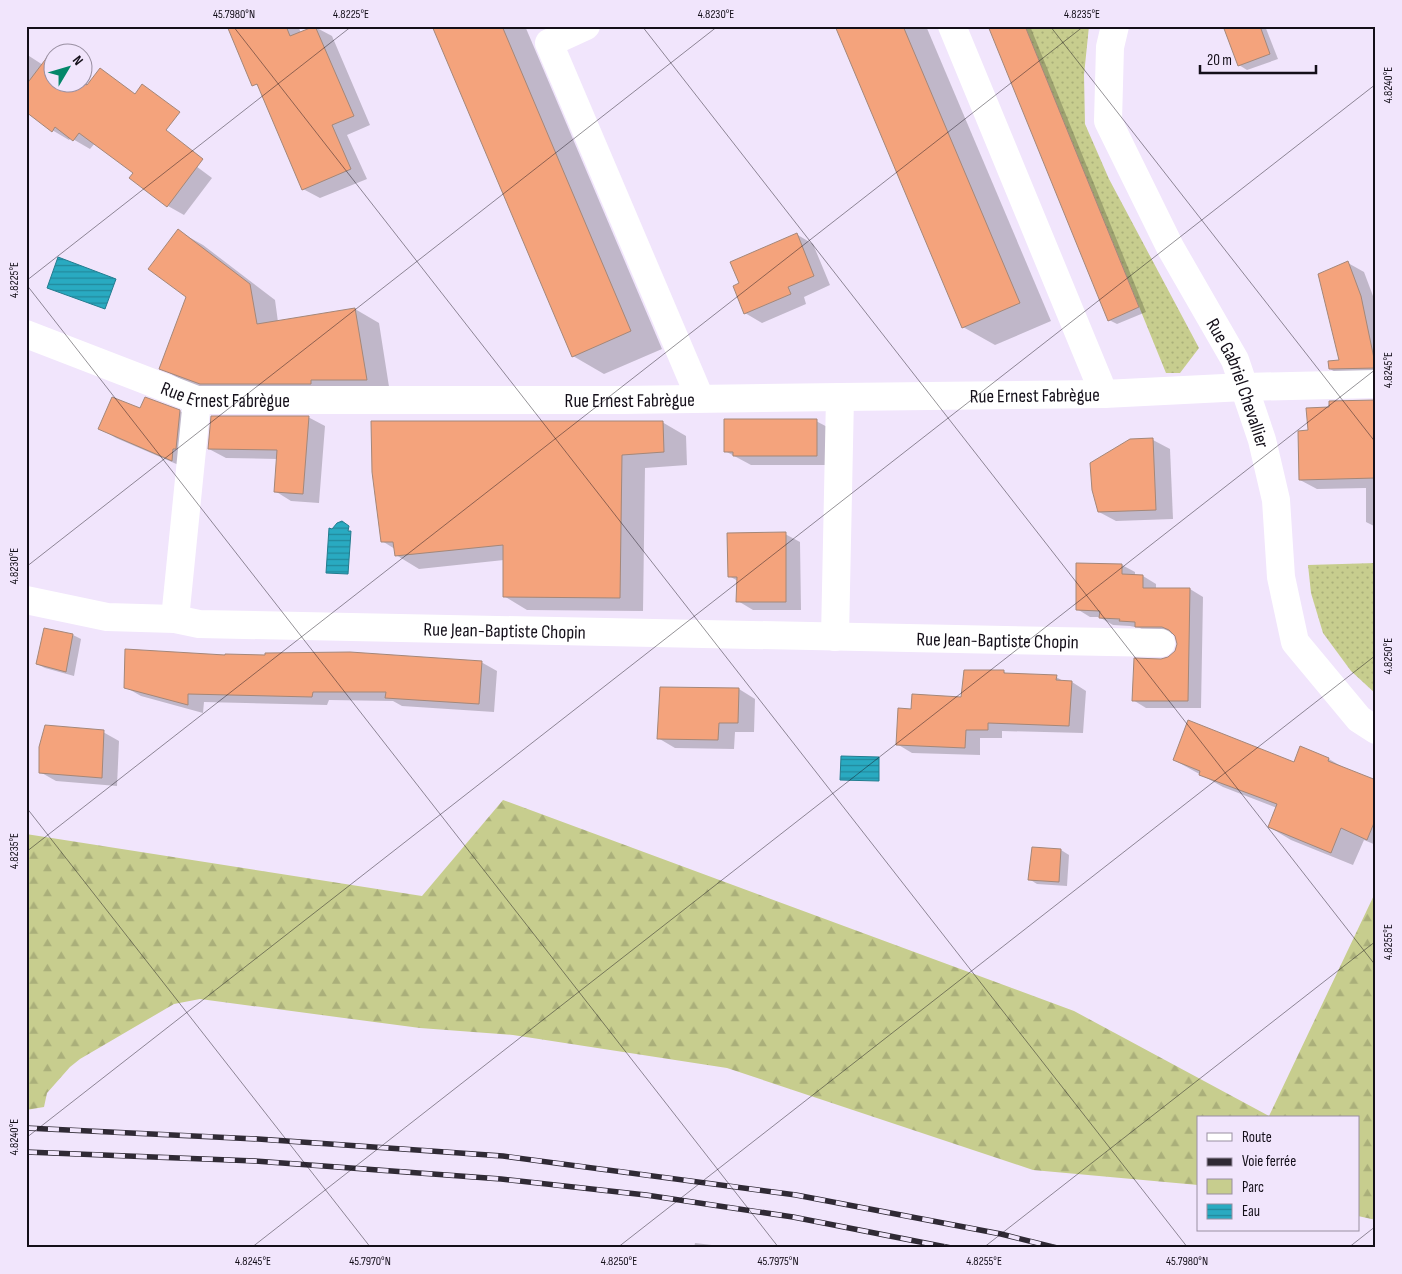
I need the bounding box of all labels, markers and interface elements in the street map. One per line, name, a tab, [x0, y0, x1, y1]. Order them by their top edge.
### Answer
text: 45.7980°N	[213, 7, 255, 22]
text: 4.8225°E	[333, 7, 369, 22]
text: 4.8230°E	[698, 7, 734, 22]
text: 4.8235°E	[1064, 7, 1100, 22]
north arrow	[42, 42, 92, 92]
scale bar	[1200, 42, 1316, 74]
text: 20 m	[1207, 51, 1232, 70]
text: N	[69, 52, 87, 68]
text: 4.8240°E	[1381, 67, 1396, 103]
text: 4.8225°E	[7, 262, 22, 298]
street label: Rue Gabriel Chevallier	[1200, 315, 1274, 451]
text: 4.8245°E	[1381, 352, 1396, 388]
street label: Rue Ernest Fabrègue	[157, 377, 290, 413]
street label: Rue Ernest Fabrègue	[969, 384, 1100, 409]
street label: Rue Ernest Fabrègue	[565, 389, 695, 413]
text: 4.8230°E	[7, 548, 22, 584]
street label: Rue Jean-Baptiste Chopin	[423, 618, 586, 645]
street label: Rue Jean-Baptiste Chopin	[916, 628, 1079, 654]
text: 4.8250°E	[1381, 638, 1396, 674]
text: 4.8235°E	[7, 833, 22, 869]
text: 4.8255°E	[1381, 924, 1396, 960]
legend	[1197, 1116, 1360, 1232]
text: 4.8240°E	[7, 1119, 22, 1155]
text: Route	[1242, 1128, 1272, 1147]
text: Voie ferrée	[1242, 1152, 1296, 1171]
text: Parc	[1242, 1178, 1264, 1197]
text: Eau	[1242, 1202, 1260, 1221]
text: 4.8245°E	[235, 1254, 271, 1269]
text: 45.7970°N	[349, 1254, 391, 1269]
text: 4.8250°E	[601, 1254, 637, 1269]
text: 45.7975°N	[757, 1254, 799, 1269]
text: 4.8255°E	[966, 1254, 1002, 1269]
text: 45.7980°N	[1166, 1254, 1208, 1269]

